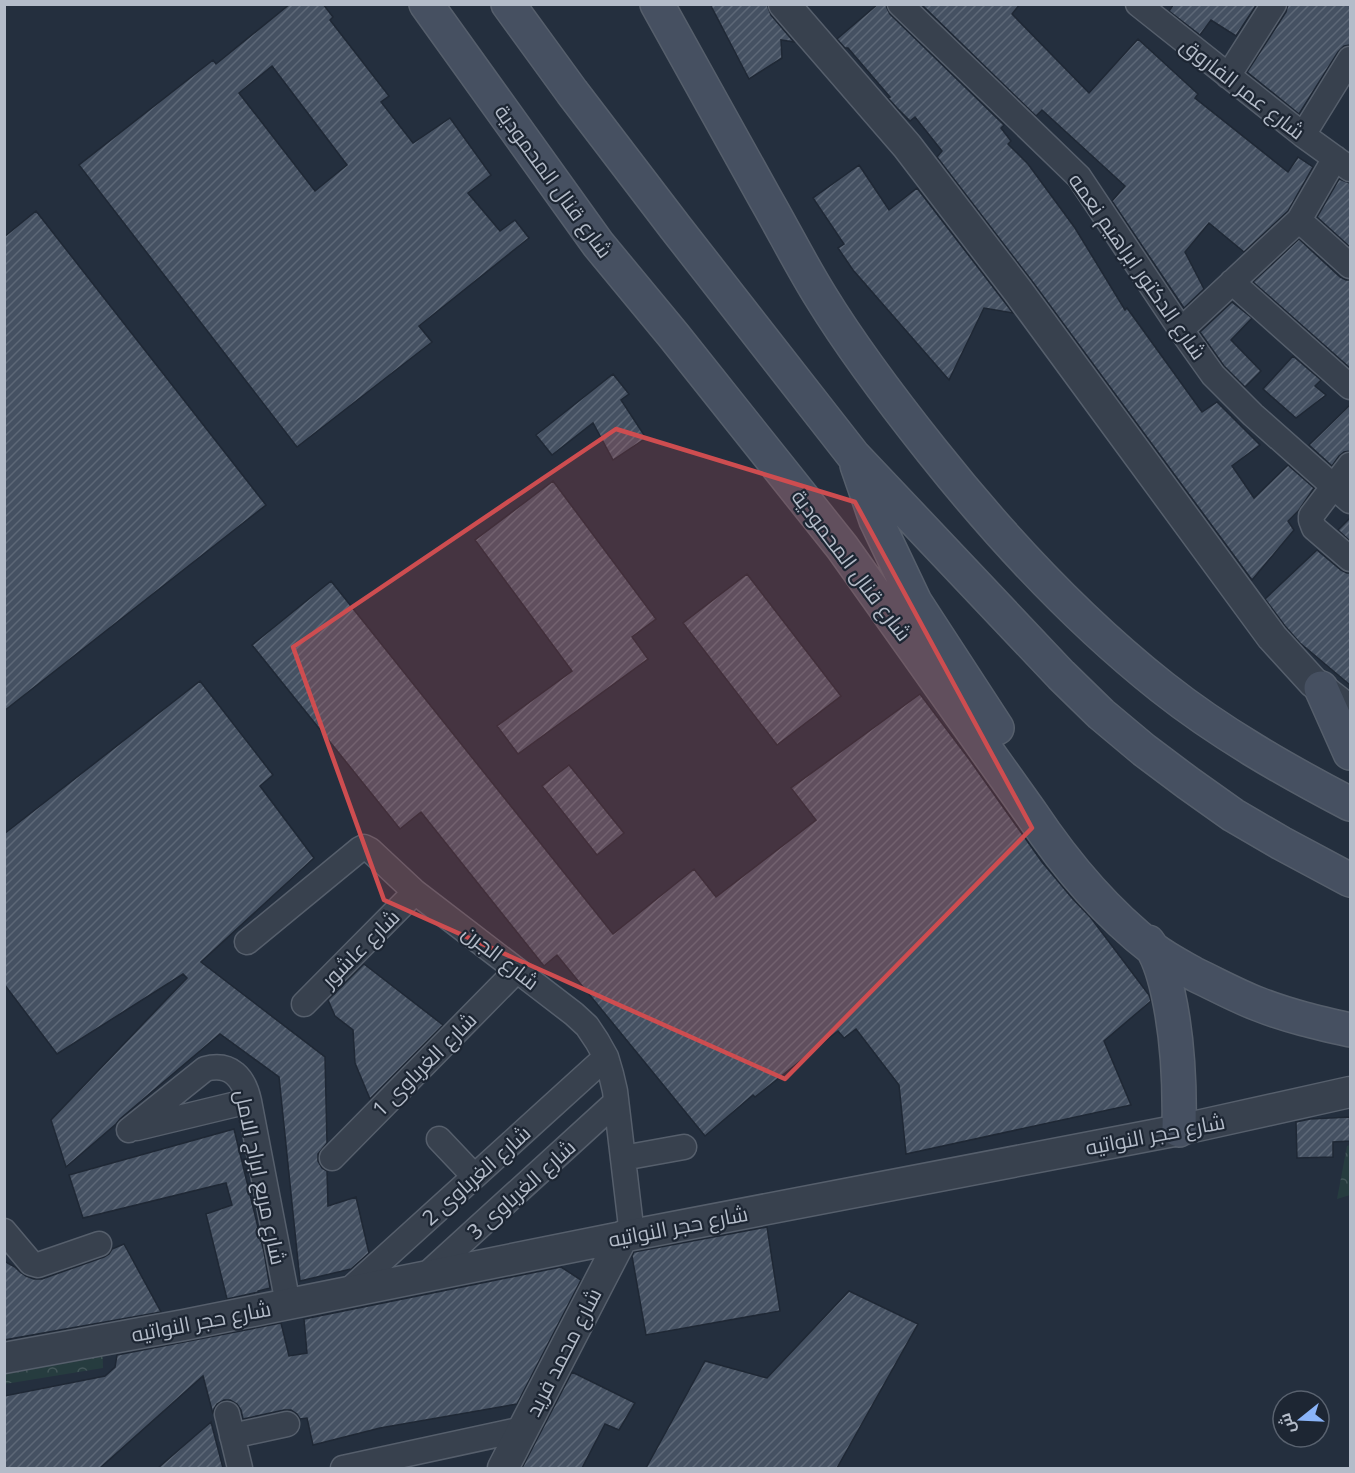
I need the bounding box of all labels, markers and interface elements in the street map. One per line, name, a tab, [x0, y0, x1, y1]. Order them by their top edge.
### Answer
street label: شارع عمر الفاروق	[1174, 31, 1311, 146]
street label: شارع قنال المحمودية	[488, 99, 619, 264]
street label: شارع الدكتور ابراهيم نعمه	[1062, 167, 1213, 365]
street label: شارع قنال المحمودية	[785, 483, 918, 647]
street label: شارع عاشور	[314, 903, 406, 995]
street label: شارع الجرن	[456, 918, 545, 997]
street label: شارع الغرباوى 1	[366, 1006, 483, 1123]
street label: شارع مربع ابراج الامل	[228, 1087, 293, 1267]
street label: شارع حجر النواتيه	[1083, 1107, 1227, 1162]
street label: شارع الغرباوى 2	[416, 1119, 537, 1232]
street label: شارع الغرباوى 3	[461, 1133, 582, 1246]
street label: شارع حجر النواتيه	[606, 1199, 750, 1254]
street label: شارع محمد فريد	[519, 1283, 608, 1422]
street label: شارع حجر النواتيه	[129, 1294, 273, 1349]
north arrow	[1271, 1389, 1331, 1449]
text: ش	[1273, 1410, 1300, 1437]

